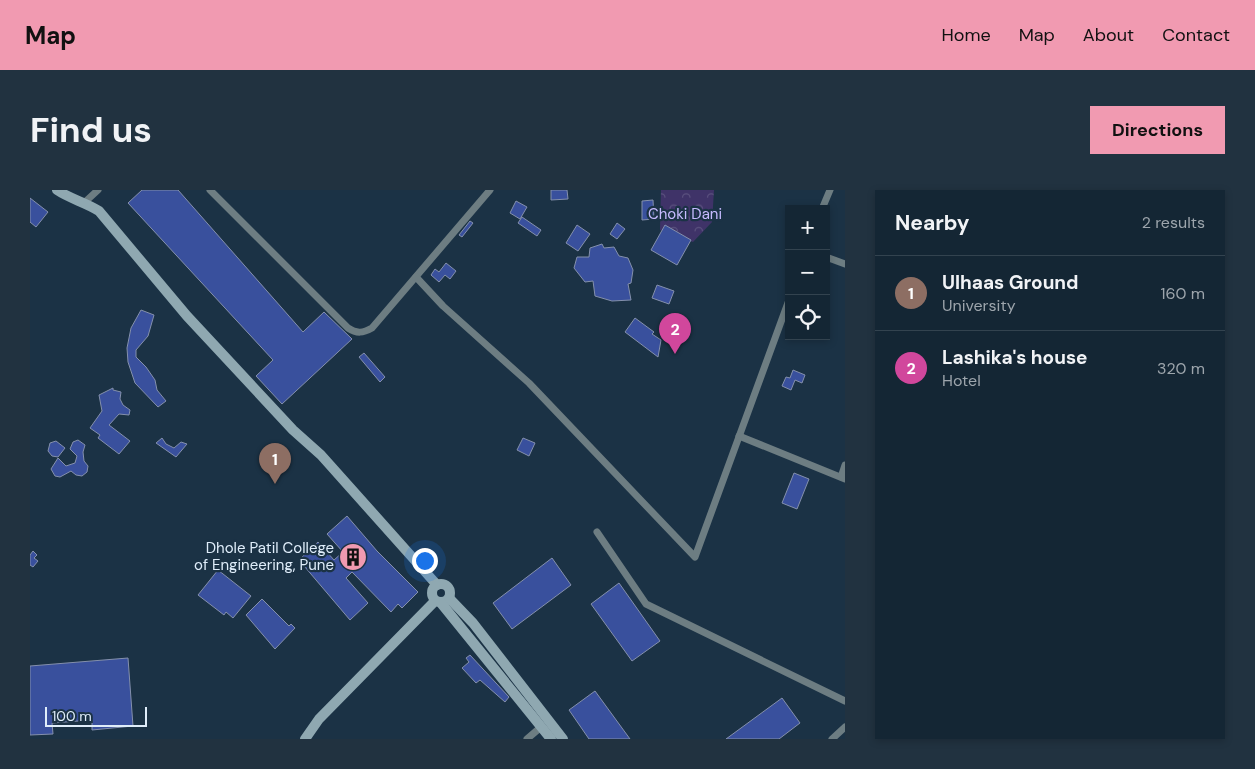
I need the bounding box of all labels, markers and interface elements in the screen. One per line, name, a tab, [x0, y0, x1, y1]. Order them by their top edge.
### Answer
text: Map	[25, 20, 76, 51]
text: Home	[941, 23, 991, 47]
text: Map	[1019, 23, 1055, 47]
text: About	[1083, 23, 1134, 47]
text: Contact	[1162, 23, 1230, 47]
button: Directions	[1090, 106, 1225, 154]
text: Find us	[30, 107, 152, 153]
park label: Choki Dani	[648, 204, 722, 224]
map controls	[785, 205, 830, 340]
button: +	[785, 205, 830, 250]
text: Nearby	[895, 209, 969, 237]
text: 2 results	[1142, 212, 1205, 233]
button: −	[785, 250, 830, 295]
text: Ulhaas Ground	[942, 270, 1079, 295]
text: 1	[908, 283, 914, 304]
text: 160 m	[1161, 283, 1205, 304]
button: locate	[785, 295, 830, 340]
text: University	[942, 295, 1016, 316]
pin: 2	[659, 313, 691, 354]
text: Lashika's house	[942, 345, 1087, 370]
text: 2	[906, 358, 916, 379]
text: 320 m	[1157, 358, 1205, 379]
text: Hotel	[942, 370, 981, 391]
pin: 1	[259, 443, 291, 484]
place label: Dhole Patil College of Engineering, Pune	[194, 538, 334, 575]
building icon: Dhole Patil College of Engineering, Pune	[338, 542, 368, 572]
your location	[412, 548, 438, 574]
scale bar	[45, 704, 148, 727]
text: 100 m	[52, 707, 92, 725]

